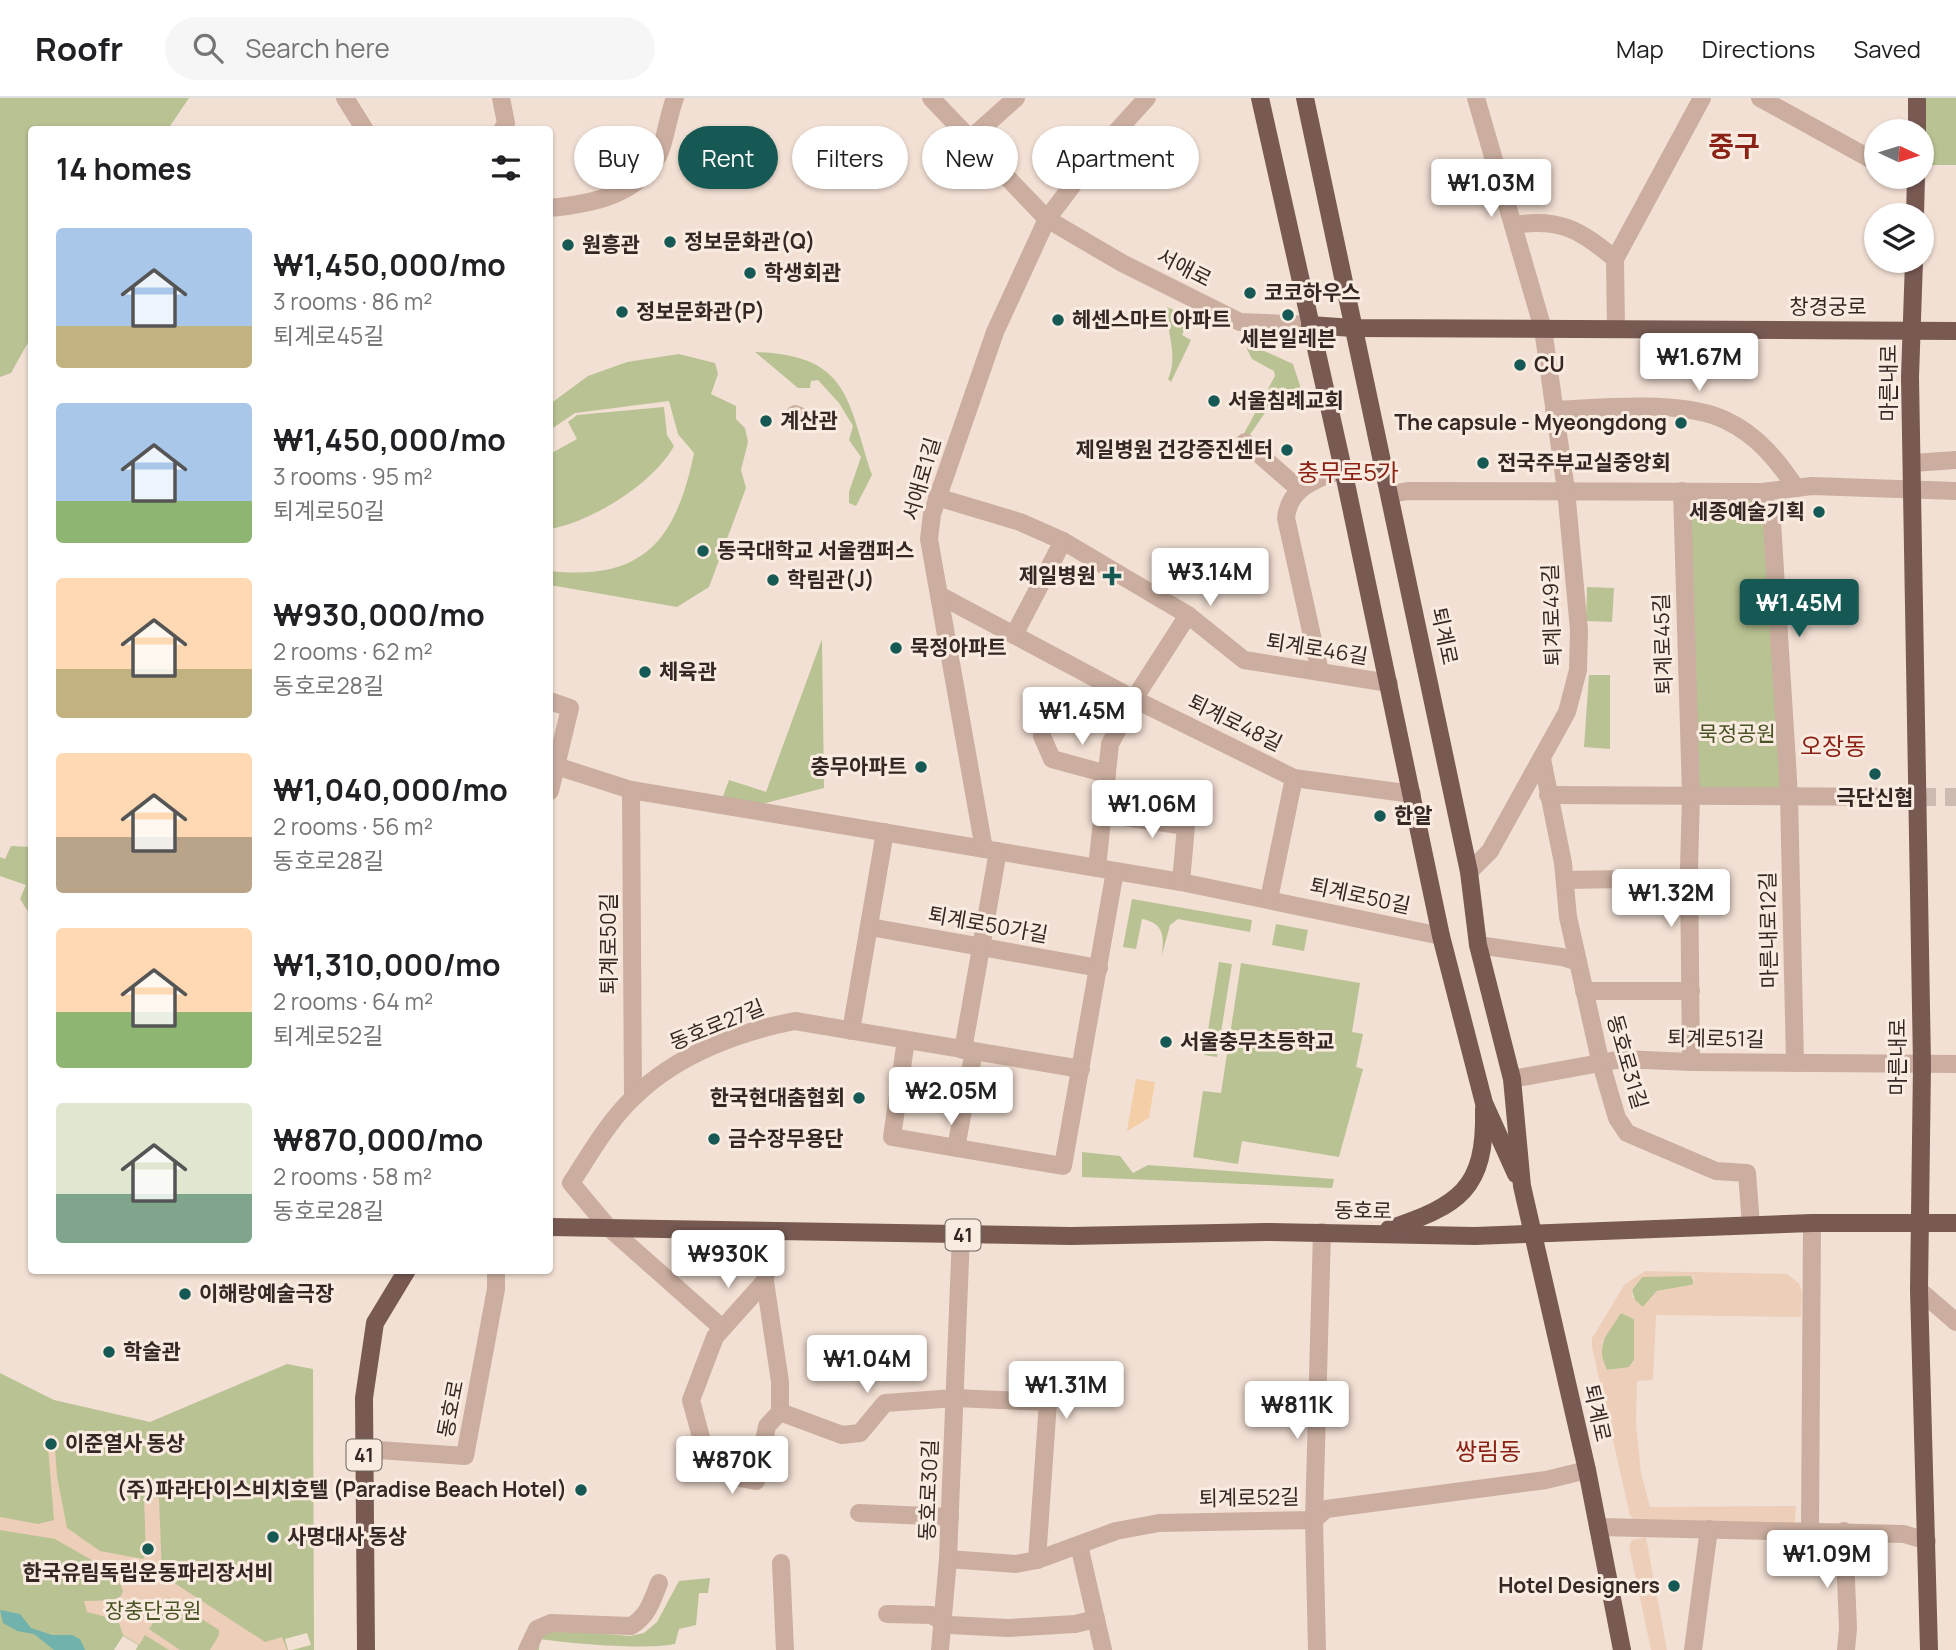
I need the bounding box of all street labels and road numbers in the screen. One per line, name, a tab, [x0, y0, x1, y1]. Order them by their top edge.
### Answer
street label: 서애로	[1152, 241, 1217, 293]
street label: 창경궁로	[1789, 292, 1867, 320]
street label: 마른내로	[1874, 344, 1902, 422]
street label: 서애로1길	[896, 434, 946, 524]
street label: 퇴계로49길	[1535, 563, 1567, 667]
street label: 퇴계로45길	[1646, 593, 1678, 695]
street label: 퇴계로	[1425, 605, 1465, 667]
street label: 퇴계로46길	[1264, 626, 1370, 670]
street label: 퇴계로48길	[1184, 687, 1287, 757]
street label: 퇴계로50길	[1307, 871, 1413, 919]
street label: 마른내로12길	[1753, 871, 1783, 989]
street label: 퇴계로50길	[594, 893, 622, 995]
street label: 퇴계로50가길	[926, 900, 1050, 948]
street label: 동호로27길	[665, 992, 768, 1056]
street label: 동호로31길	[1601, 1011, 1655, 1112]
street label: 마른내로	[1883, 1018, 1911, 1096]
street label: 퇴계로51길	[1667, 1023, 1765, 1053]
street label: 동호로	[1334, 1195, 1392, 1225]
road number: 41	[946, 1219, 981, 1250]
street label: 동호로	[431, 1378, 469, 1440]
street label: 퇴계로	[1578, 1381, 1618, 1444]
street label: 동호로30길	[912, 1439, 944, 1541]
road number: 41	[346, 1440, 382, 1470]
street label: 퇴계로52길	[1198, 1482, 1300, 1512]

